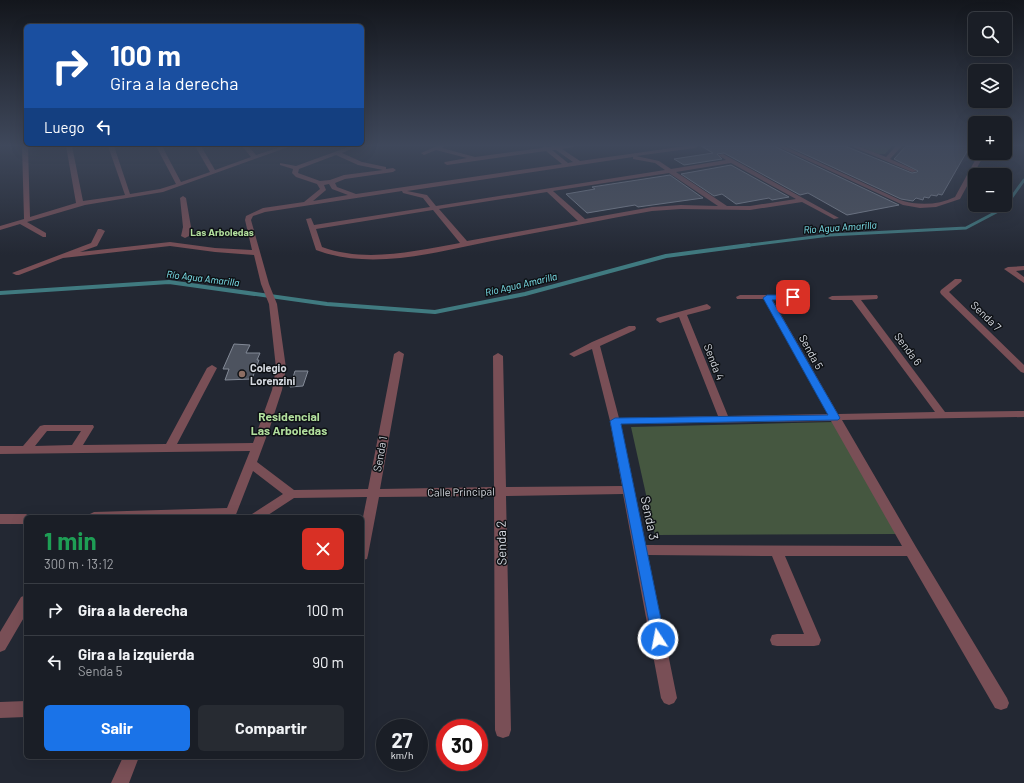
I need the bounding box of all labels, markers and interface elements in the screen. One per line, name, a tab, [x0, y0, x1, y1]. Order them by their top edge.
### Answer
map controls	[968, 12, 1012, 212]
button: search	[968, 12, 1012, 56]
text: 100 m	[110, 38, 181, 72]
icon: right	[44, 40, 96, 92]
button: layers	[968, 64, 1012, 108]
text: Gira a la derecha	[110, 72, 238, 94]
icon: left	[93, 116, 115, 138]
button: +	[968, 116, 1012, 160]
text: Luego	[44, 118, 85, 136]
button: −	[968, 168, 1012, 212]
water label: Río Agua Amarilla	[803, 218, 877, 236]
district label: Las Arboledas	[190, 226, 254, 238]
water label: Río Agua Amarilla	[166, 268, 240, 288]
water label: Río Agua Amarilla	[484, 270, 558, 298]
pin	[776, 280, 810, 314]
icon: arrive	[782, 286, 804, 308]
street label: Senda 7	[968, 298, 1004, 333]
street label: Senda 6	[892, 330, 925, 368]
street label: Senda 5	[797, 332, 826, 372]
street label: Senda 4	[702, 342, 727, 382]
place label: Colegio Lorenzini	[250, 361, 295, 387]
marker: Colegio Lorenzini	[237, 369, 247, 379]
district label: Residencial Las Arboledas	[251, 409, 327, 437]
street label: Senda 1	[370, 435, 389, 473]
street label: Calle Principal	[427, 484, 495, 499]
street label: Senda 3	[638, 495, 662, 541]
street label: Senda 2	[493, 520, 509, 566]
text: 1 min	[44, 526, 97, 555]
button: close	[302, 528, 344, 570]
text: 300 m · 13:12	[44, 556, 114, 572]
icon: right	[44, 599, 66, 621]
text: Gira a la derecha	[78, 601, 188, 619]
text: 100 m	[306, 601, 344, 619]
position arrow	[637, 618, 679, 660]
text: Gira a la izquierda	[78, 645, 194, 663]
icon: left	[44, 651, 66, 673]
text: 90 m	[312, 653, 344, 671]
text: Senda 5	[78, 663, 122, 679]
button: Salir	[44, 705, 190, 751]
button: Compartir	[198, 705, 344, 751]
speed limit sign: 30	[436, 719, 488, 771]
text: 27	[391, 728, 413, 752]
text: km/h	[391, 749, 413, 761]

